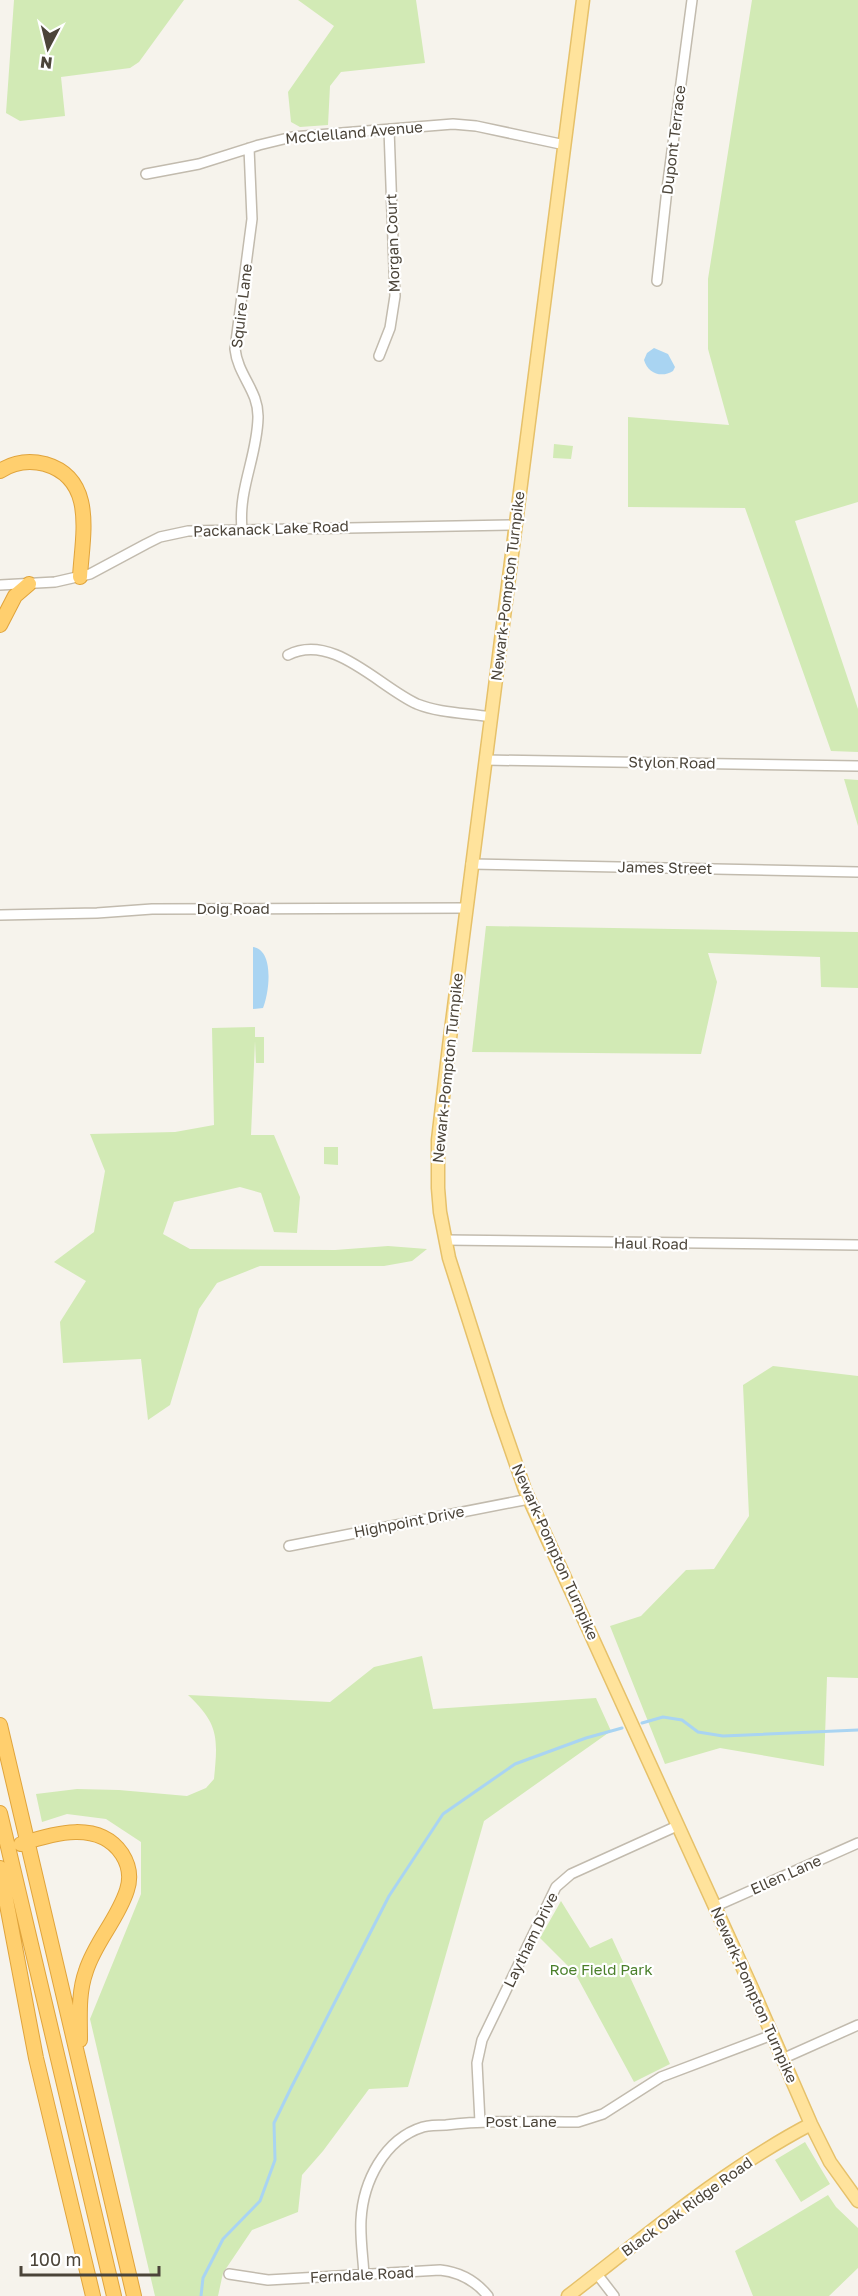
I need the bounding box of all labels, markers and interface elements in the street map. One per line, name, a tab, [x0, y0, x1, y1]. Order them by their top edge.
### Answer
north arrow	[18, 18, 78, 78]
text: N	[39, 52, 53, 74]
street label: Dupont Terrace	[657, 84, 689, 196]
street label: McClelland Avenue	[284, 117, 424, 147]
street label: Morgan Court	[381, 193, 403, 293]
street label: Squire Lane	[227, 262, 255, 349]
street label: Newark-Pompton Turnpike	[486, 490, 528, 682]
street label: Packanack Lake Road	[193, 516, 349, 540]
street label: Stylon Road	[628, 752, 716, 772]
street label: James Street	[617, 857, 713, 877]
street label: Doig Road	[196, 899, 270, 917]
street label: Newark-Pompton Turnpike	[428, 972, 466, 1164]
street label: Haul Road	[614, 1233, 688, 1253]
street label: Newark-Pompton Turnpike	[509, 1461, 603, 1643]
street label: Highpoint Drive	[352, 1501, 466, 1541]
street label: Ellen Lane	[747, 1850, 824, 1898]
street label: Laytham Drive	[499, 1889, 561, 1990]
street label: Newark-Pompton Turnpike	[708, 1904, 802, 2086]
park label: Roe Field Park	[549, 1960, 653, 1978]
street label: Post Lane	[485, 2112, 557, 2130]
street label: Black Oak Ridge Road	[617, 2153, 755, 2260]
scale bar	[21, 2239, 159, 2277]
text: 100 m	[30, 2248, 81, 2270]
street label: Ferndale Road	[309, 2262, 414, 2286]

